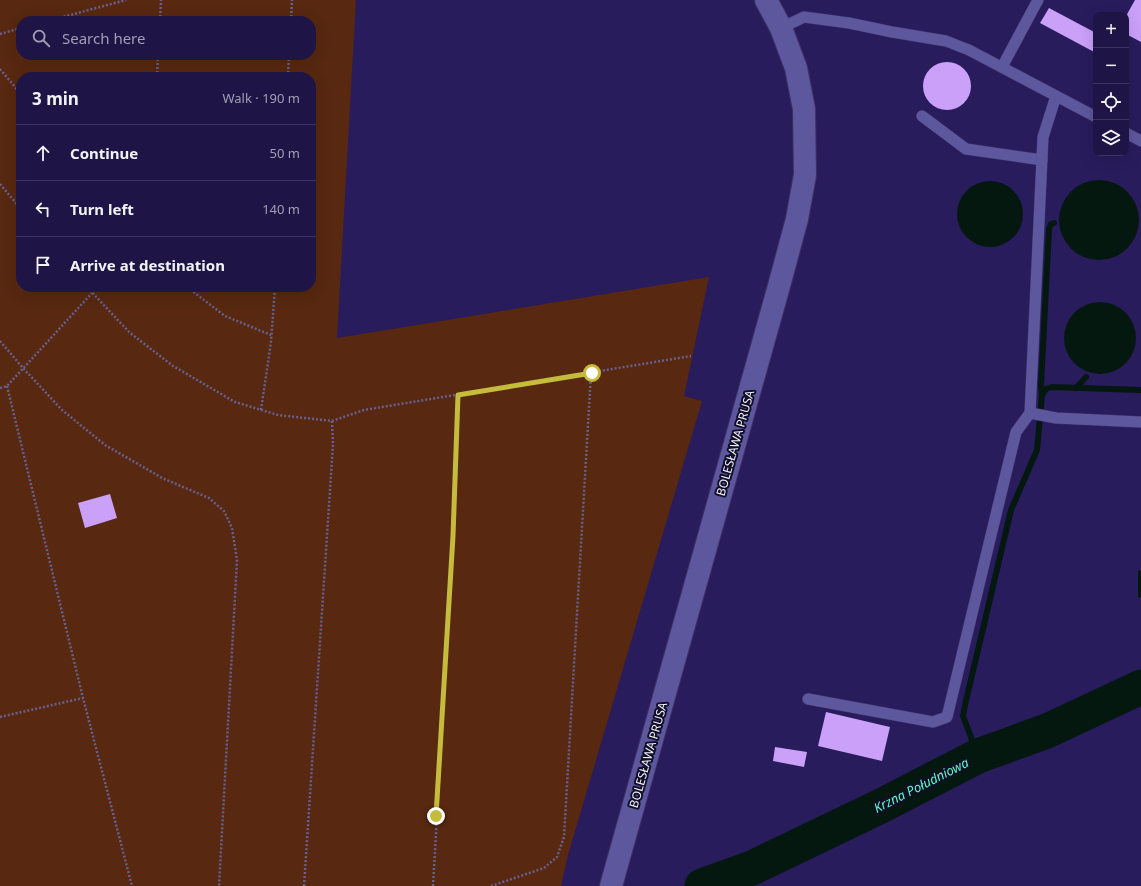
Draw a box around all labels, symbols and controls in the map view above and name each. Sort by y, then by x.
map controls [1093,12,1129,156]
button: + [1093,12,1129,48]
search box [16,16,316,60]
icon: search [30,27,52,49]
text: Search here [62,28,145,48]
button: − [1093,48,1129,84]
button: locate [1093,84,1129,120]
text: 3 min [32,87,79,110]
text: Walk · 190 m [222,89,300,107]
button: layers [1093,120,1129,156]
icon: ahead [32,142,54,164]
text: Continue [70,143,138,163]
text: 50 m [270,144,300,162]
icon: left [32,198,54,220]
text: Turn left [70,199,134,219]
text: 140 m [262,200,300,218]
icon: arrive [32,254,54,276]
text: Arrive at destination [70,255,225,275]
route start [583,364,601,382]
street label: BOLESŁAWA PRUSA [712,388,758,498]
street label: BOLESŁAWA PRUSA [625,700,671,810]
water label: Krzna Południowa [870,753,972,817]
route end [427,807,445,825]

